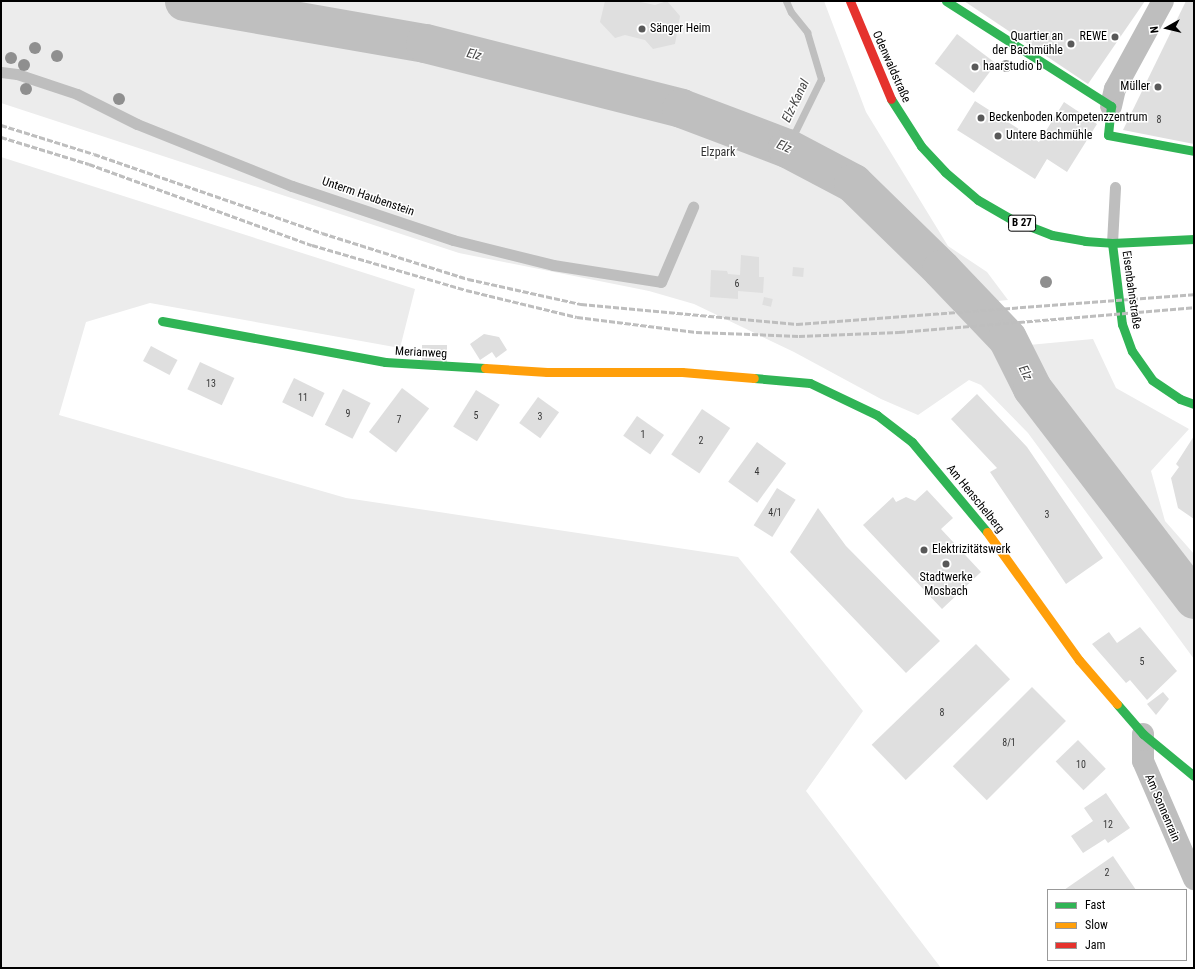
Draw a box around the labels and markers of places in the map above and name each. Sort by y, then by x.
place label: Sänger Heim [650,22,711,36]
marker: Sänger Heim [637,24,647,34]
place label: Quartier an der Bachmühle [992,30,1063,58]
place label: REWE [1080,30,1107,44]
marker: REWE [1110,32,1120,42]
marker: Quartier an der Bachmühle [1066,39,1076,49]
place label: haarstudio b [983,60,1042,74]
marker: haarstudio b [970,62,980,72]
place label: Müller [1120,80,1150,94]
marker: Müller [1153,82,1163,92]
place label: Beckenboden Kompetenzzentrum [989,111,1147,125]
marker: Beckenboden Kompetenzzentrum [976,113,986,123]
place label: Untere Bachmühle [1006,129,1092,143]
marker: Untere Bachmühle [993,131,1003,141]
place label: Elektrizitätswerk [932,543,1011,557]
marker: Elektrizitätswerk [919,545,929,555]
marker: Stadtwerke Mosbach [941,559,951,569]
place label: Stadtwerke Mosbach [919,571,973,599]

